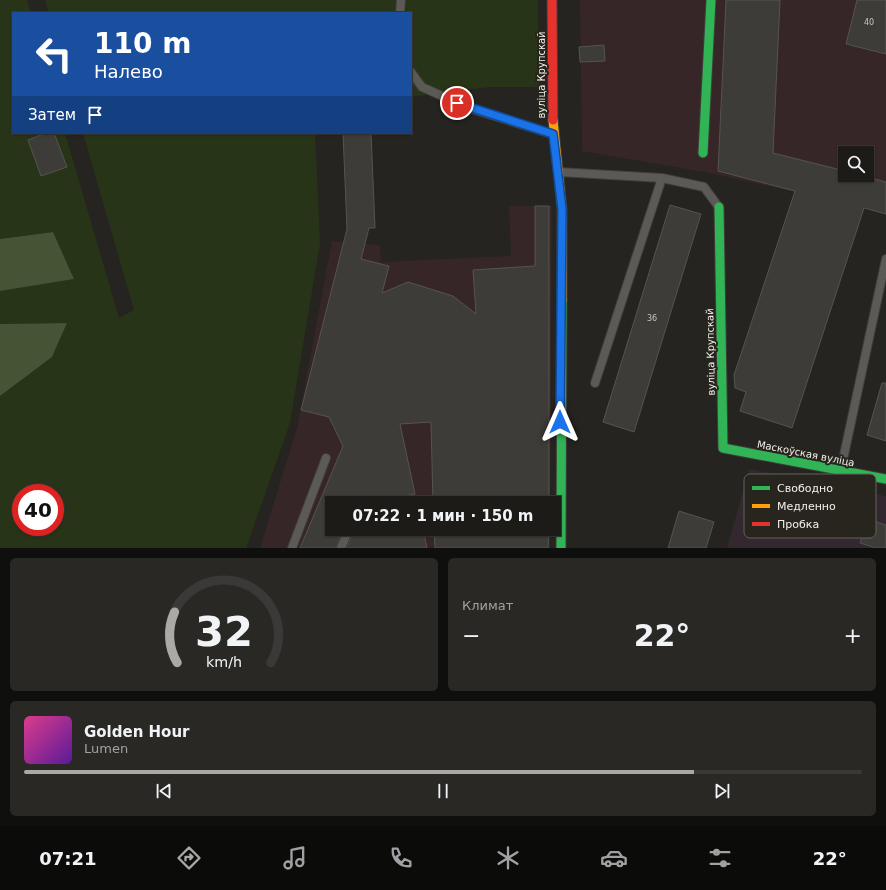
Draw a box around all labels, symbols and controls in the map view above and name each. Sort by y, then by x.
house number: 40 [864,18,874,27]
text: 110 m [94,27,191,60]
icon: left [28,28,80,80]
street label: вуліца Крупскай [536,31,547,119]
text: Налево [94,61,163,82]
pin [440,86,474,120]
icon: arrive [446,92,468,114]
icon: arrive [84,104,106,126]
text: Затем [28,106,76,124]
map controls [838,146,874,182]
button: search [838,146,874,182]
street label: вуліца Крупскай [704,308,717,396]
house number: 36 [647,314,657,323]
position arrow [539,401,581,443]
street label: Маскоўская вуліца [756,439,856,468]
legend [744,474,876,538]
text: Свободно [777,482,833,495]
speed limit sign: 40 [12,484,64,536]
text: Медленно [777,500,836,513]
text: 07:22 · 1 мин · 150 m [353,507,534,525]
text: Пробка [777,518,819,531]
text: Климат [462,598,513,613]
text: 32 [195,606,253,655]
text: 22° [634,618,690,653]
text: − [462,623,480,648]
text: + [844,623,862,648]
text: km/h [206,653,242,669]
text: Golden Hour [84,723,190,741]
text: Lumen [84,741,128,756]
icon: previous [153,780,175,802]
icon: pause [432,780,454,802]
icon: next [711,780,733,802]
icon: directions [175,844,203,872]
icon: music [281,844,309,872]
icon: phone [387,844,415,872]
icon: climate [494,844,522,872]
icon: car [600,844,628,872]
icon: filters [706,844,734,872]
text: 07:21 [39,848,96,869]
text: 22° [813,848,847,869]

